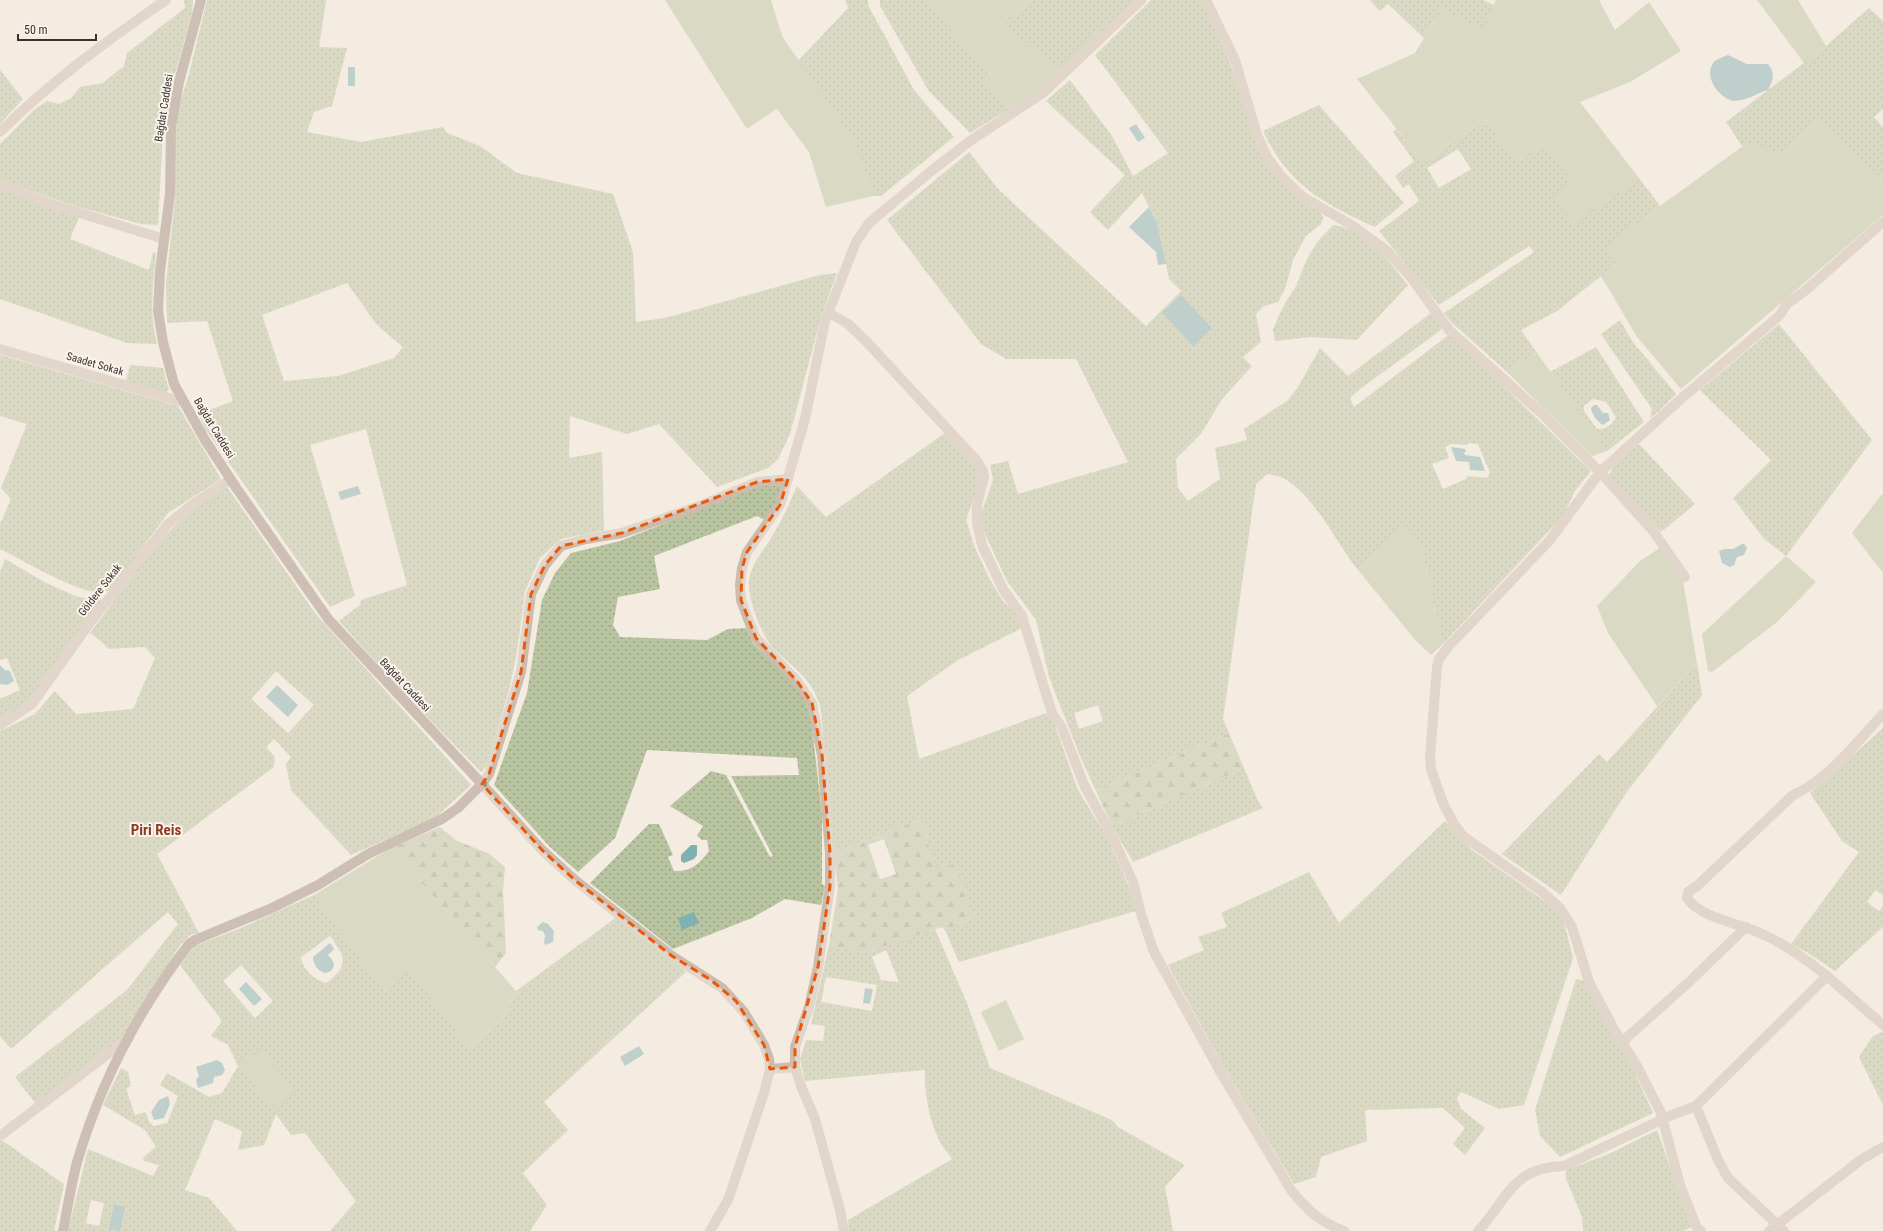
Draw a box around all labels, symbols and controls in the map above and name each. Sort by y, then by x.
scale bar [18,16,96,42]
text: 50 m [24,23,48,37]
street label: Bağdat Caddesi [152,73,176,143]
street label: Saadet Sokak [65,350,125,378]
street label: Bağdat Caddesi [191,395,237,461]
street label: Göldere Sokak [76,561,124,619]
street label: Bağdat Caddesi [377,656,433,714]
district label: Piri Reis [131,821,181,839]

